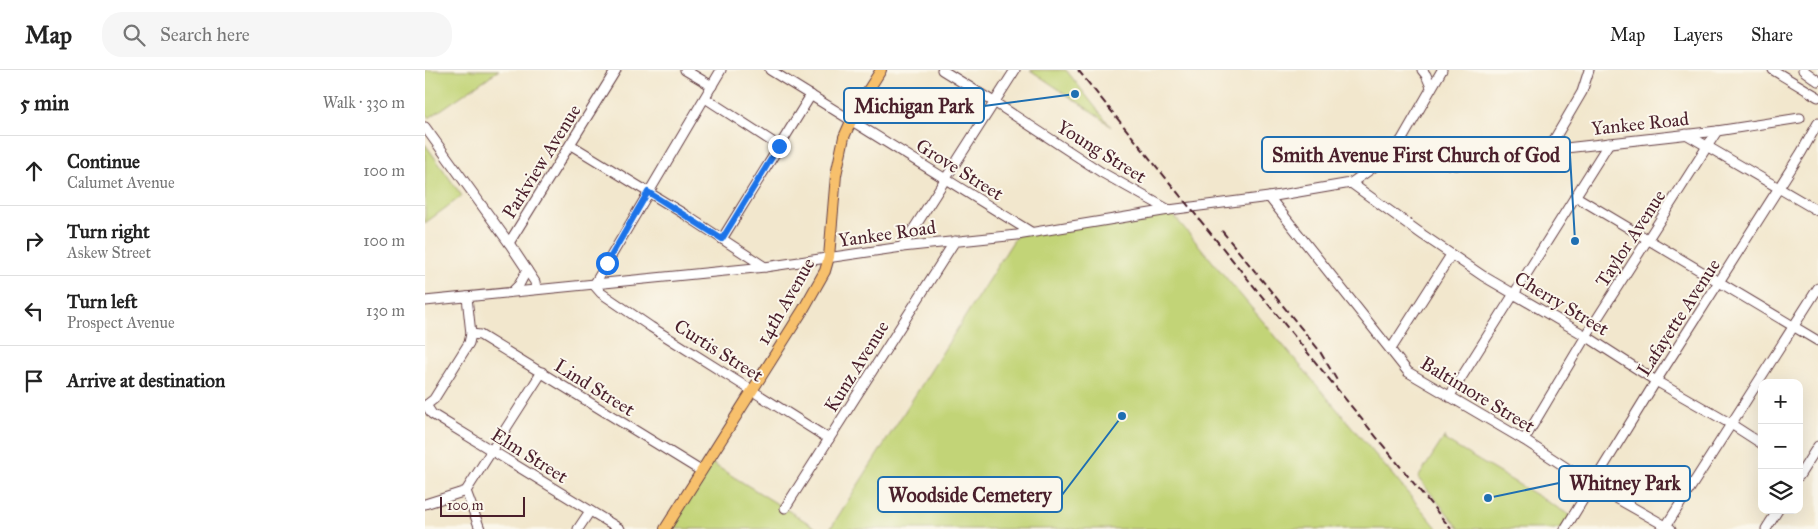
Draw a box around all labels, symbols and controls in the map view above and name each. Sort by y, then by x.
search box [102,12,452,57]
text: Map [25,20,72,50]
icon: search [120,21,148,49]
text: Search here [160,23,250,46]
text: Map [1610,24,1645,46]
text: Layers [1673,24,1723,46]
text: Share [1751,24,1793,46]
callout: Michigan Park [844,88,984,123]
text: 5 min [20,90,69,116]
text: Walk · 330 m [323,93,405,112]
text: Michigan Park [854,94,975,119]
street label: Parkview Avenue [497,100,586,223]
street label: Yankee Road [1590,107,1691,140]
street label: Young Street [1052,115,1151,189]
street label: Grove Street [912,134,1008,205]
route end [768,135,791,158]
callout: Smith Avenue First Church of God [1262,137,1570,172]
text: Smith Avenue First Church of God [1272,143,1561,167]
text: Continue [67,150,140,173]
icon: ahead [20,157,48,185]
text: 100 m [363,161,405,180]
text: Calumet Avenue [67,173,175,192]
street label: Taylor Avenue [1590,185,1670,291]
street label: Yankee Road [837,215,938,252]
text: Turn right [67,220,150,243]
icon: right [20,227,48,255]
text: 100 m [363,231,405,250]
text: Askew Street [67,243,151,262]
route start [596,252,619,275]
street label: 14th Avenue [751,254,820,349]
street label: Lafayette Avenue [1632,254,1725,380]
street label: Cherry Street [1510,266,1613,341]
text: Turn left [67,290,137,313]
icon: left [20,297,48,325]
text: 130 m [366,301,405,320]
text: Prospect Avenue [67,313,175,332]
street label: Curtis Street [670,314,768,387]
street label: Kunz Avenue [819,316,894,416]
street label: Baltimore Street [1416,351,1539,438]
street label: Lind Street [550,354,639,421]
icon: arrive [20,367,48,395]
text: Arrive at destination [67,369,225,392]
map controls [1758,379,1803,514]
button: + [1758,379,1803,424]
street label: Elm Street [487,423,573,488]
button: − [1758,424,1803,469]
callout: Whitney Park [1559,466,1690,501]
button: layers [1758,469,1803,514]
text: Whitney Park [1569,471,1682,496]
callout: Woodside Cemetery [878,477,1062,512]
text: Woodside Cemetery [888,483,1053,508]
scale bar [440,494,525,517]
text: 100 m [447,497,484,514]

